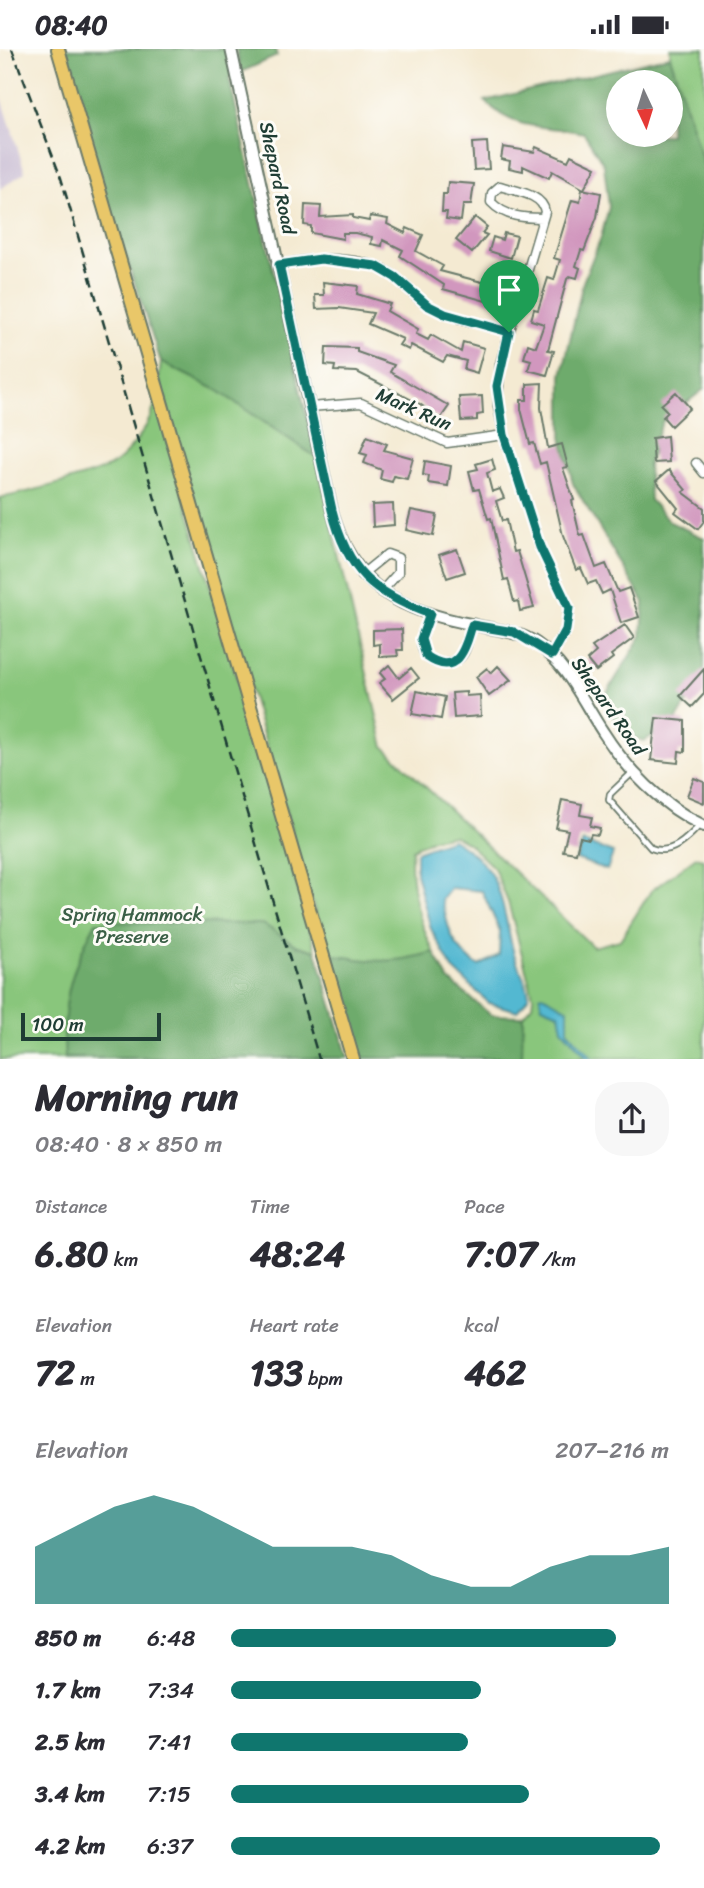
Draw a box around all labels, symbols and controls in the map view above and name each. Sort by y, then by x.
text: 08:40 [35,2,108,48]
north arrow [606,70,682,147]
map controls [606,70,683,147]
street label: Shepard Road [250,119,306,238]
pin [479,260,539,332]
icon: arrive [490,271,528,309]
street label: Mark Run [371,378,457,440]
street label: Shepard Road [563,650,656,763]
park label: Spring Hammock Preserve [62,898,203,953]
text: 100 m [32,1008,84,1041]
scale bar [21,1009,161,1041]
text: Morning run [35,1064,238,1131]
button: share [595,1082,669,1156]
text: 08:40 · 8 × 850 m [35,1124,222,1165]
text: Distance [35,1190,107,1223]
text: Time [250,1190,290,1223]
text: Pace [464,1190,505,1223]
text: 6.80 [35,1223,109,1285]
text: 48:24 [250,1223,345,1285]
text: 7:07 [464,1223,537,1285]
text: km [109,1243,138,1276]
text: /km [537,1243,576,1276]
text: Elevation [35,1309,112,1342]
text: Heart rate [250,1309,339,1342]
text: kcal [464,1309,499,1342]
text: 72 [35,1342,75,1404]
text: 133 [250,1342,303,1404]
text: 462 [464,1342,526,1404]
text: m [75,1362,95,1395]
text: bpm [303,1362,343,1395]
text: Elevation [35,1430,128,1471]
text: 207–216 m [555,1430,669,1471]
text: 850 m [35,1618,101,1659]
text: 6:48 [147,1618,195,1659]
text: 1.7 km [35,1670,101,1711]
text: 7:34 [147,1670,194,1711]
text: 2.5 km [35,1722,105,1763]
text: 7:41 [147,1722,191,1763]
text: 3.4 km [35,1774,105,1815]
text: 7:15 [147,1774,191,1815]
text: 4.2 km [35,1826,105,1867]
text: 6:37 [147,1826,193,1867]

